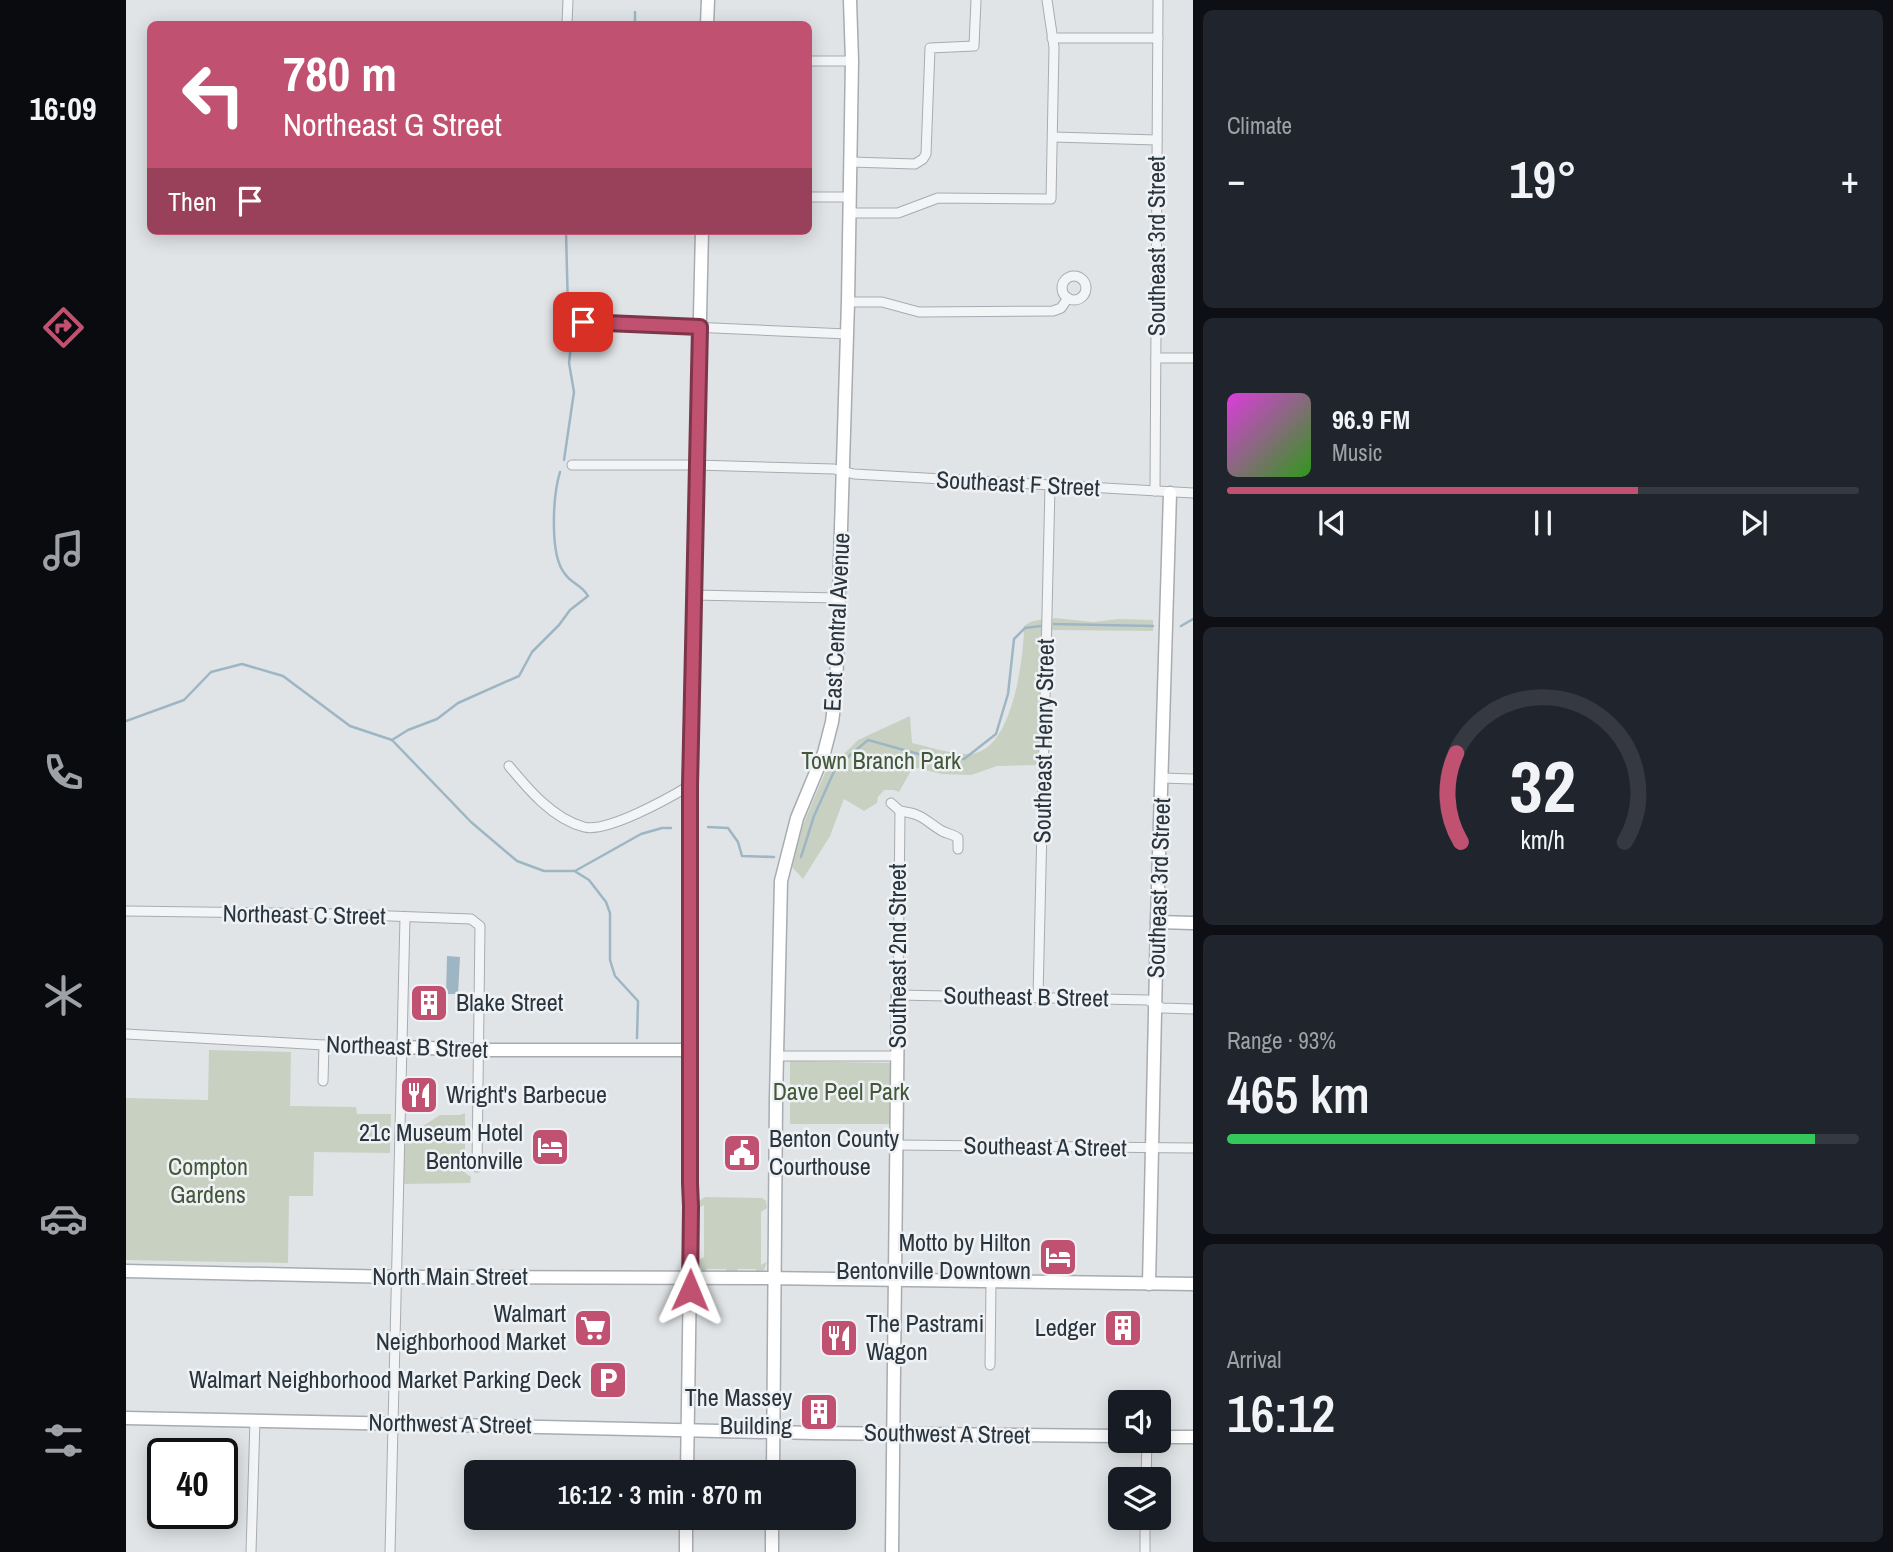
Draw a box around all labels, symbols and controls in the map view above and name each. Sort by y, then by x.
text: 780 m [283,40,397,106]
icon: left [168,49,259,140]
text: 16:09 [29,87,97,130]
text: Northeast G Street [283,103,502,146]
text: Climate [1227,110,1292,141]
text: 19° [1509,144,1577,214]
text: − [1227,154,1245,205]
text: + [1841,154,1859,205]
street label: Southeast 3rd Street [1140,155,1172,336]
icon: arrive [231,182,269,220]
text: Then [168,184,217,219]
pin [553,292,613,352]
icon: directions [39,303,88,352]
icon: arrive [564,303,602,341]
text: 96.9 FM [1332,402,1410,437]
text: Music [1332,437,1382,468]
street label: Southeast F Street [935,463,1101,503]
icon: previous [1313,504,1351,542]
icon: pause [1524,504,1562,542]
icon: next [1735,504,1773,542]
icon: music [39,526,88,575]
street label: East Central Avenue [815,532,857,712]
street label: Southeast Henry Street [1025,638,1061,844]
text: 32 [1510,737,1576,835]
park label: Town Branch Park [801,744,961,776]
icon: phone [39,748,88,797]
street label: Southeast 3rd Street [1139,797,1177,979]
text: km/h [1521,823,1565,857]
street label: Southeast 2nd Street [881,863,913,1048]
street label: Northeast C Street [222,897,386,931]
icon: climate [39,971,88,1020]
street label: Southeast B Street [943,979,1109,1013]
building icon: Blake Street [408,982,450,1024]
place label: Blake Street [456,986,564,1018]
text: Range · 93% [1227,1025,1336,1056]
street label: Northeast B Street [326,1027,489,1065]
text: 465 km [1227,1059,1370,1129]
restaurant icon: Wright's Barbecue [398,1074,440,1116]
park label: Dave Peel Park [773,1075,910,1107]
place label: Wright's Barbecue [446,1078,607,1110]
place label: 21c Museum Hotel Bentonville [359,1116,523,1176]
place label: Benton County Courthouse [769,1122,899,1182]
hotel icon: 21c Museum Hotel Bentonville [529,1126,571,1168]
street label: Southeast A Street [963,1129,1127,1163]
public building icon: Benton County Courthouse [721,1132,763,1174]
park label: Compton Gardens [168,1150,248,1210]
icon: car [39,1194,88,1243]
place label: Motto by Hilton Bentonville Downtown [836,1226,1031,1286]
hotel icon: Motto by Hilton Bentonville Downtown [1037,1236,1079,1278]
position arrow [653,1253,727,1327]
street label: North Main Street [372,1260,528,1292]
place label: Walmart Neighborhood Market [376,1297,567,1357]
supermarket icon: Walmart Neighborhood Market [572,1307,614,1349]
place label: The Pastrami Wagon [866,1307,984,1367]
building icon: Ledger [1102,1307,1144,1349]
place label: Ledger [1035,1311,1096,1343]
restaurant icon: The Pastrami Wagon [818,1317,860,1359]
text: Arrival [1227,1344,1282,1375]
parking icon: Walmart Neighborhood Market Parking Deck [587,1359,629,1401]
place label: Walmart Neighborhood Market Parking Deck [189,1363,581,1395]
text: 16:12 [1227,1378,1335,1448]
place label: The Massey Building [685,1381,792,1441]
map controls [1108,1390,1171,1530]
button: sound [1108,1390,1171,1453]
building icon: The Massey Building [798,1391,840,1433]
street label: Northwest A Street [368,1406,532,1440]
icon: filters [39,1416,88,1465]
street label: Southwest A Street [864,1416,1031,1450]
speed limit sign: 40 [147,1438,238,1529]
button: layers [1108,1467,1171,1530]
text: 16:12 · 3 min · 870 m [558,1477,762,1512]

